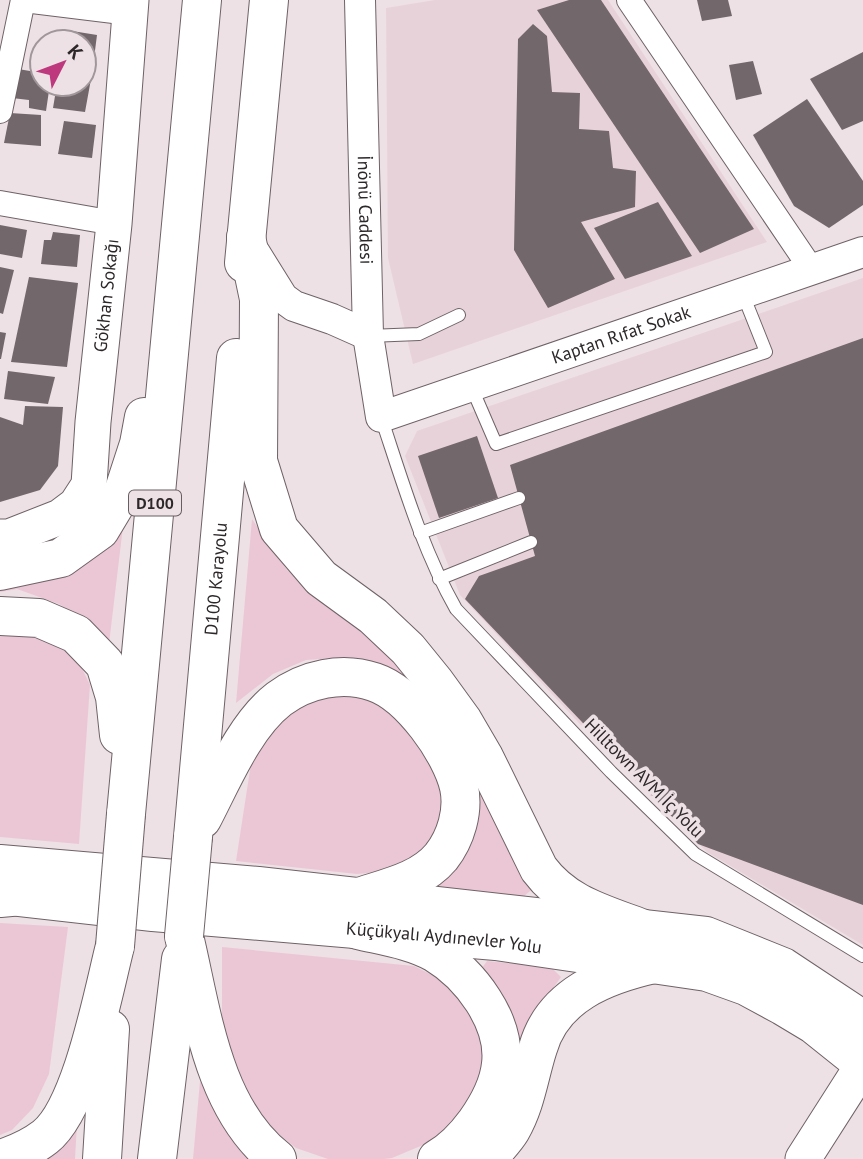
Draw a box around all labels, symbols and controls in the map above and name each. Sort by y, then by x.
north arrow [28,28,98,98]
text: K [63,39,89,64]
street label: İnönü Caddesi [353,155,378,265]
street label: Gökhan Sokağı [88,237,123,353]
street label: Kaptan Rıfat Sokak [549,300,694,369]
road number: D100 [129,490,181,516]
street label: D100 Karayolu [199,522,232,636]
street label: Hilltown AVM İç Yolu [580,713,709,842]
street label: Küçükyalı Aydınevler Yolu [345,916,543,959]

